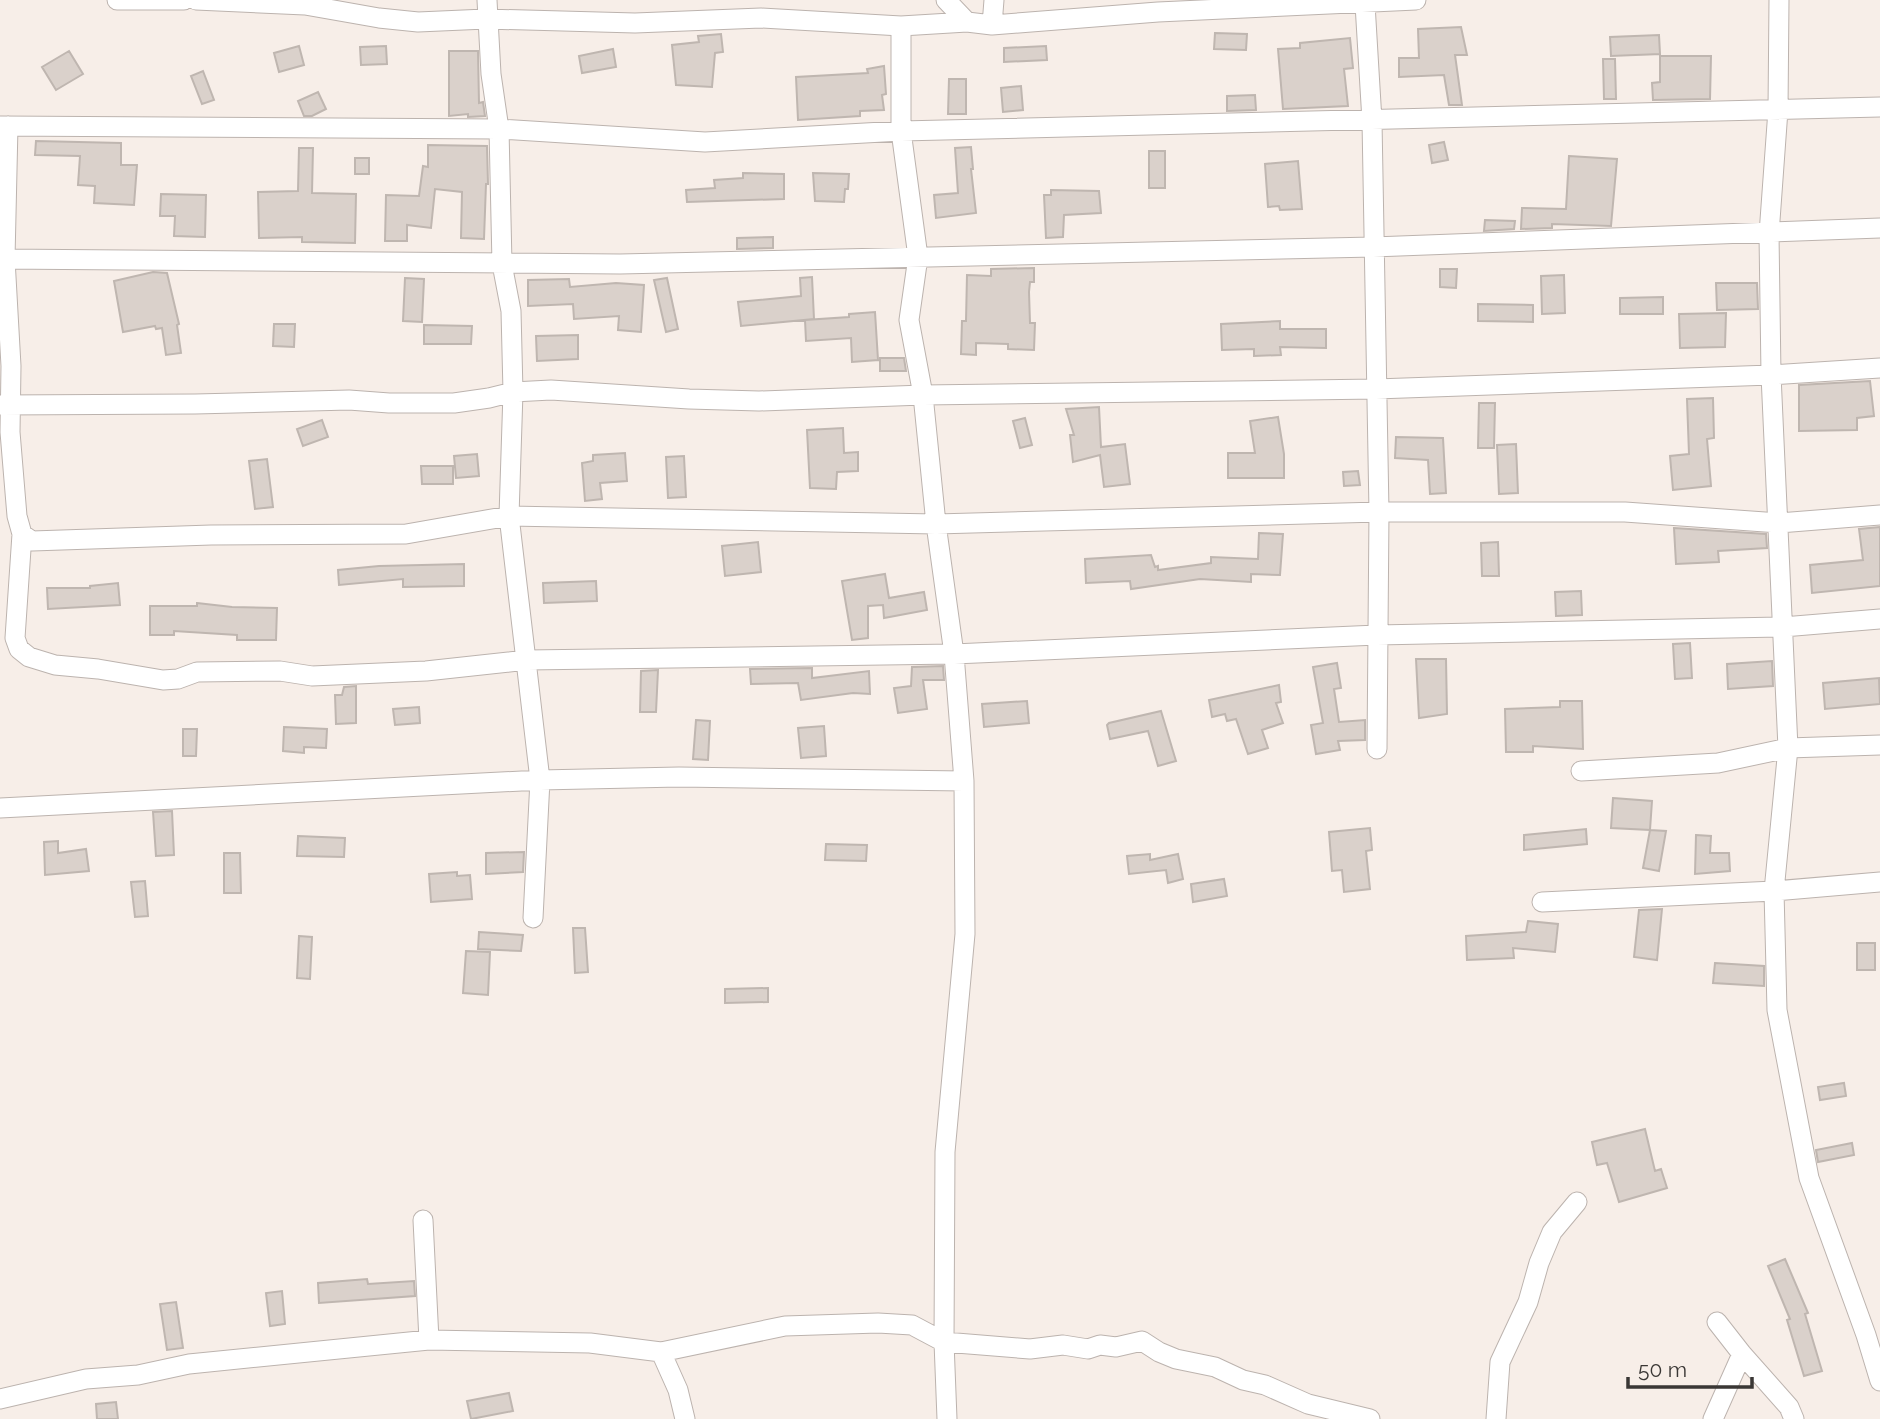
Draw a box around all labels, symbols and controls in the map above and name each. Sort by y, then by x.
scale bar [1628,1346,1752,1390]
text: 50 m [1638,1357,1687,1382]

